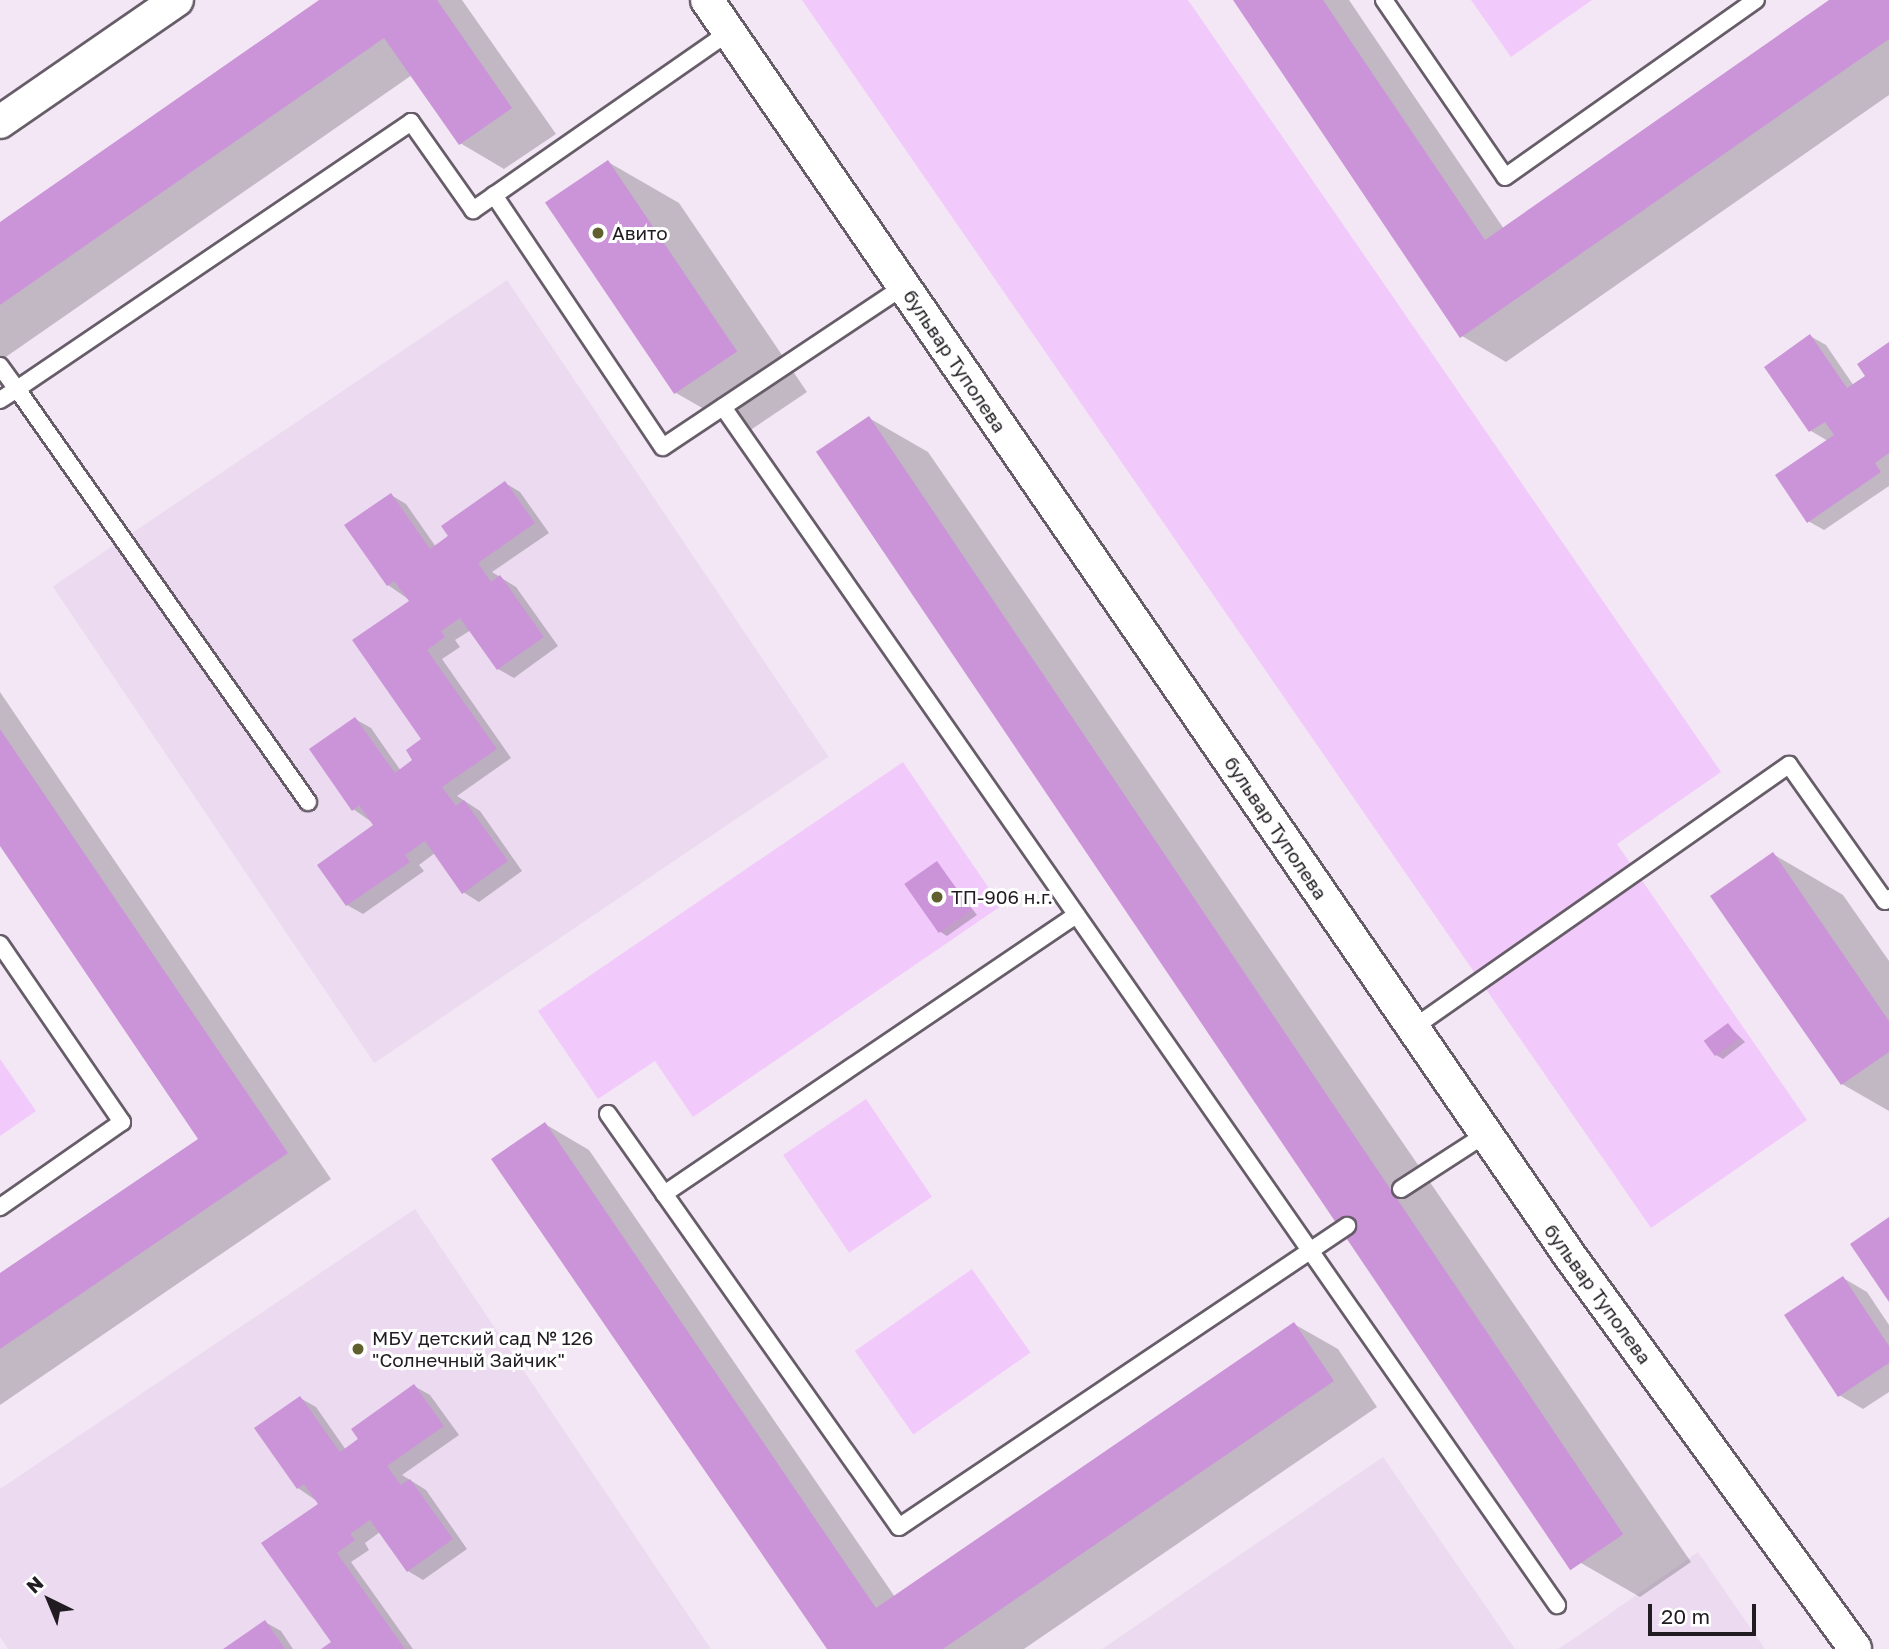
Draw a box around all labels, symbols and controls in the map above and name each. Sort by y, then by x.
place label: Авито [612,222,668,244]
marker: Авито [590,225,606,241]
street label: бульвар Туполева [899,285,1011,437]
street label: бульвар Туполева [1220,752,1332,904]
place label: ТП-906 н.г. [951,886,1053,908]
marker: ТП-906 н.г. [929,889,945,905]
street label: бульвар Туполева [1540,1220,1656,1368]
place label: МБУ детский сад № 126 "Cолнечный Зайчик" [372,1327,593,1371]
marker: МБУ детский сад № 126 "Cолнечный Зайчик" [350,1341,366,1357]
north arrow [14,1565,84,1635]
text: N [21,1571,47,1598]
scale bar [1651,1590,1759,1634]
text: 20 m [1661,1603,1710,1629]

